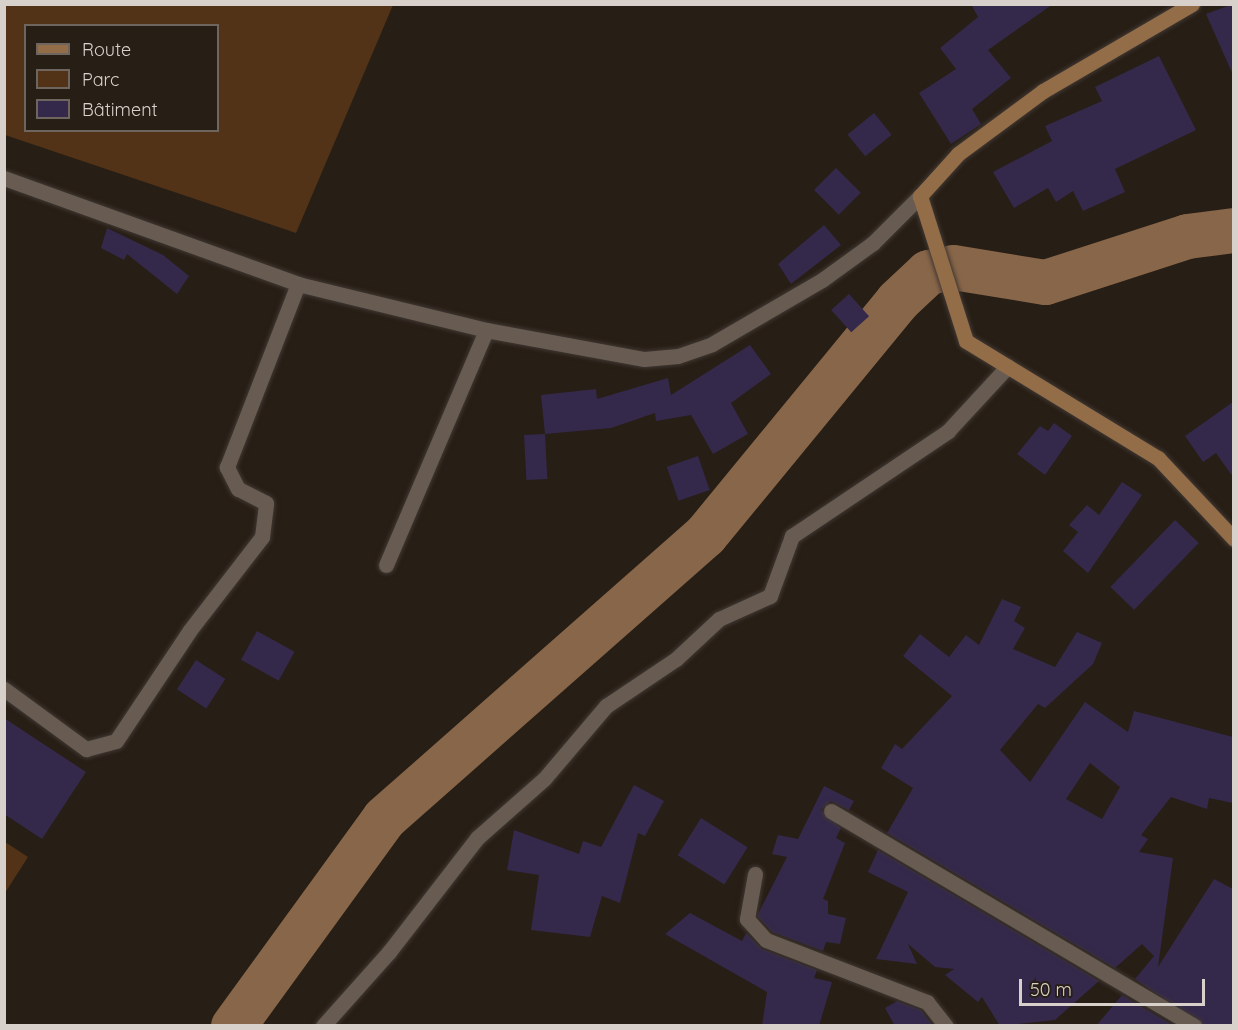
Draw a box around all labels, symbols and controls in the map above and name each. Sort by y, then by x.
legend [24,24,219,132]
text: Route [82,38,131,61]
text: Parc [82,68,119,91]
text: Bâtiment [82,98,158,121]
scale bar [1022,967,1208,1005]
text: 50 m [1030,978,1072,1001]

